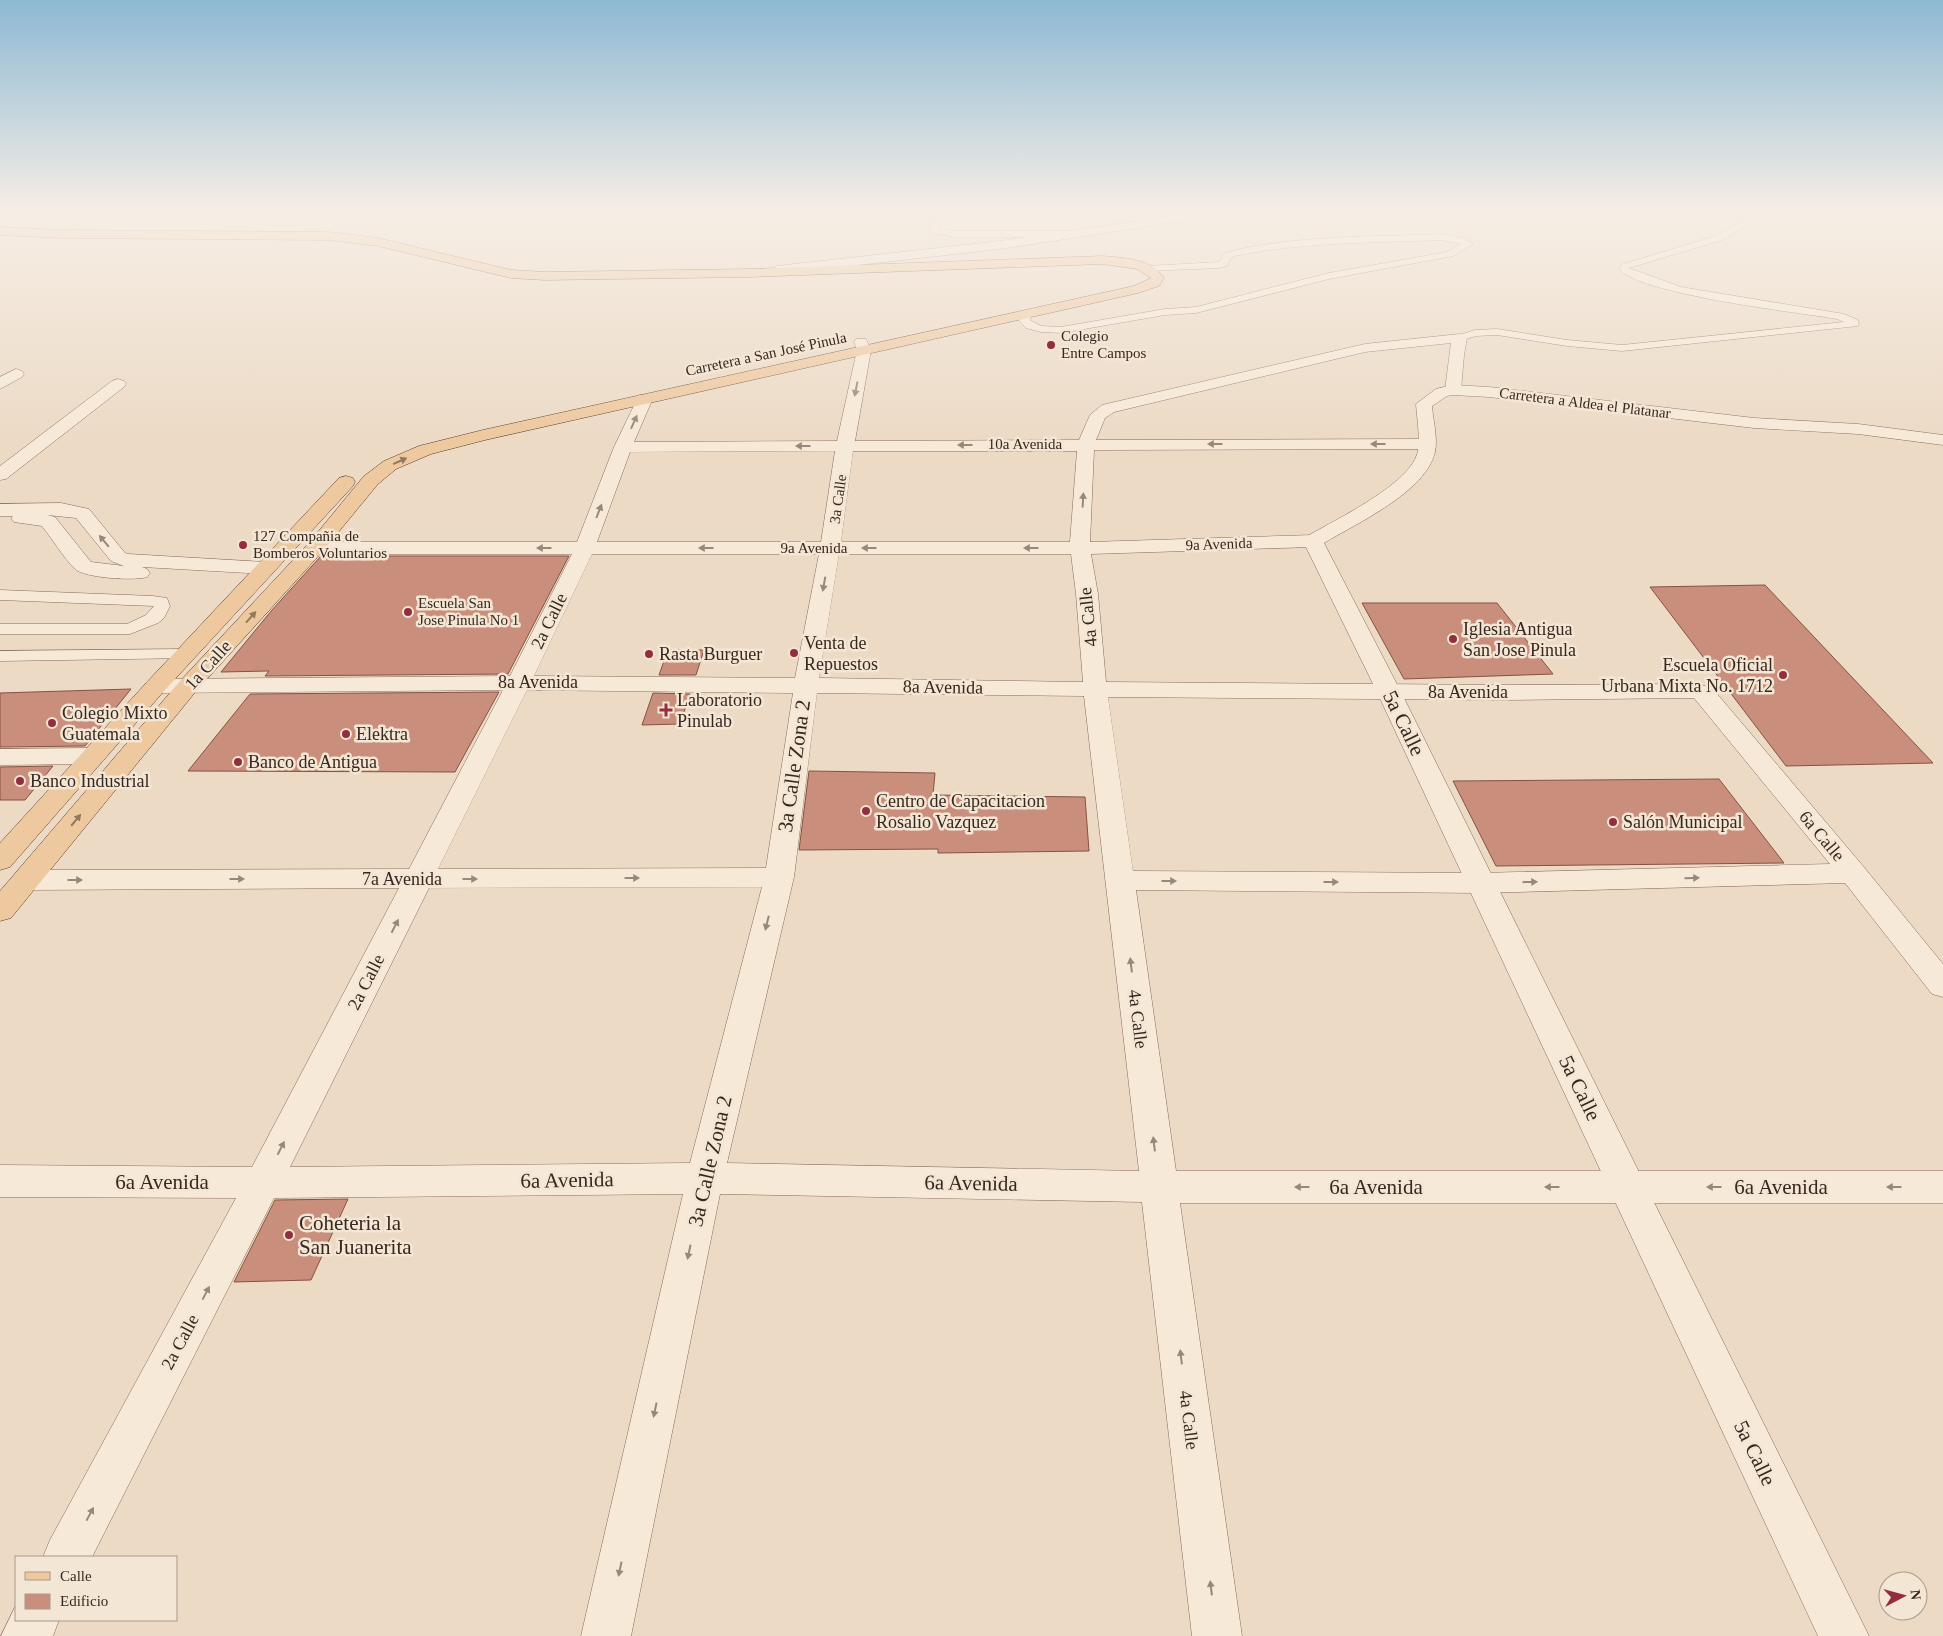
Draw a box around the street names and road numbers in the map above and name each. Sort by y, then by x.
street label: Carretera a San José Pinula [684,329,848,379]
street label: Carretera a Aldea el Platanar [1498,385,1672,421]
street label: 10a Avenida [988,436,1062,452]
street label: 3a Calle [827,473,849,525]
street label: 9a Avenida [1185,535,1253,553]
street label: 9a Avenida [781,540,848,556]
street label: 4a Calle [1075,586,1101,648]
street label: 2a Calle [527,590,571,652]
street label: 1a Calle [181,636,235,694]
street label: 8a Avenida [498,672,578,692]
street label: 8a Avenida [903,676,983,698]
street label: 8a Avenida [1428,682,1508,702]
street label: 5a Calle [1378,687,1430,759]
street label: 3a Calle Zona 2 [773,698,815,834]
street label: 6a Calle [1795,807,1849,865]
street label: 7a Avenida [362,869,442,889]
street label: 2a Calle [344,951,388,1013]
street label: 4a Calle [1124,988,1152,1050]
street label: 5a Calle [1554,1052,1606,1124]
street label: 3a Calle Zona 2 [683,1093,737,1229]
street label: 6a Avenida [520,1167,615,1193]
street label: 6a Avenida [115,1170,209,1194]
street label: 6a Avenida [924,1170,1019,1196]
street label: 6a Avenida [1329,1175,1423,1199]
street label: 6a Avenida [1734,1175,1828,1199]
street label: 2a Calle [157,1311,203,1373]
street label: 4a Calle [1175,1389,1203,1451]
street label: 5a Calle [1729,1417,1781,1489]

